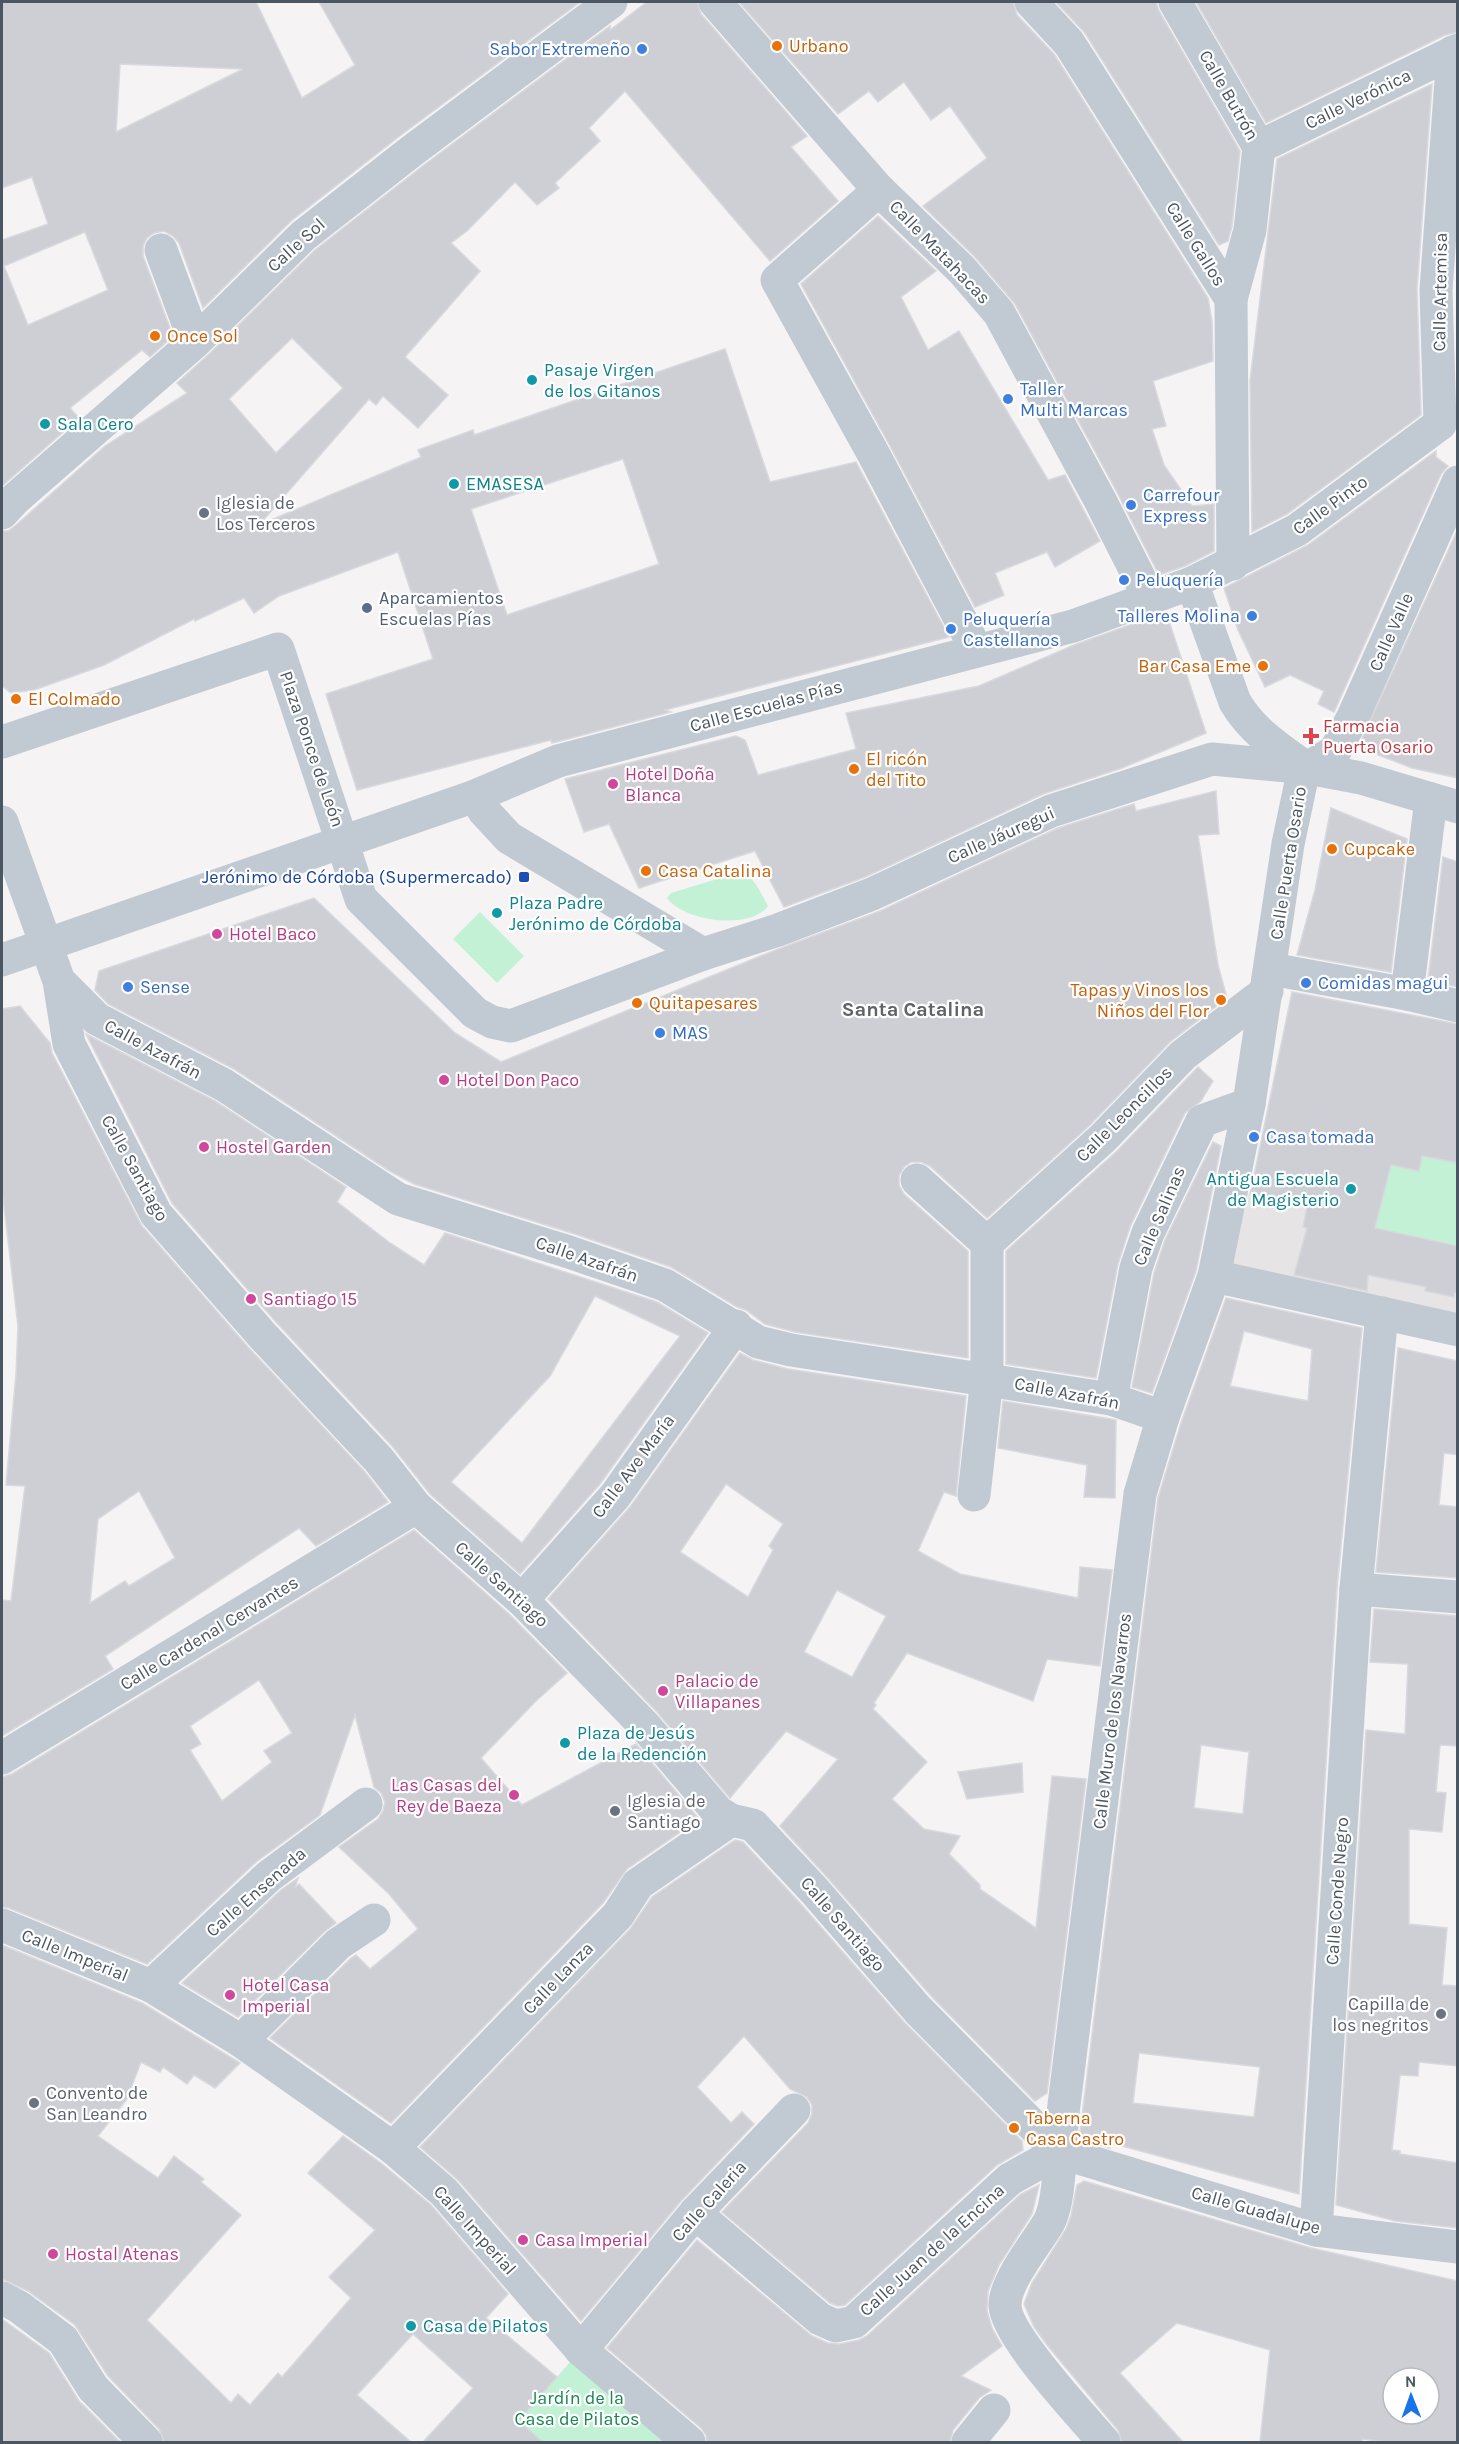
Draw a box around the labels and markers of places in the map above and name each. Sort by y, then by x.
place label: Urbano [789,35,849,57]
place label: Sabor Extremeño [489,38,630,60]
marker: Urbano [770,39,784,53]
marker: Sabor Extremeño [635,42,649,56]
place label: Once Sol [167,325,238,347]
marker: Once Sol [148,329,162,343]
place label: Pasaje Virgen de los Gitanos [544,359,661,402]
marker: Pasaje Virgen de los Gitanos [525,373,539,387]
place label: Taller Multi Marcas [1020,378,1128,421]
marker: Taller Multi Marcas [1001,392,1015,406]
place label: Sala Cero [57,413,134,435]
marker: Sala Cero [38,417,52,431]
place label: EMASESA [466,473,544,495]
marker: EMASESA [447,477,461,491]
place label: Carrefour Express [1143,484,1220,527]
place label: Iglesia de Los Terceros [216,492,316,535]
marker: Carrefour Express [1124,498,1138,512]
marker: Iglesia de Los Terceros [197,506,211,520]
place label: Peluquería [1136,569,1224,591]
marker: Peluquería [1117,573,1131,587]
place label: Aparcamientos Escuelas Pías [379,587,504,630]
marker: Aparcamientos Escuelas Pías [360,601,374,615]
place label: Talleres Molina [1118,605,1240,627]
place label: Peluquería Castellanos [963,608,1060,651]
marker: Talleres Molina [1245,609,1259,623]
marker: Peluquería Castellanos [944,622,958,636]
place label: Bar Casa Eme [1138,655,1251,677]
marker: Bar Casa Eme [1256,659,1270,673]
place label: El Colmado [28,688,121,710]
marker: El Colmado [9,692,23,706]
place label: Farmacia Puerta Osario [1323,715,1433,758]
marker: Farmacia Puerta Osario [1304,729,1318,743]
place label: El ricón del Tito [866,748,927,791]
marker: El ricón del Tito [847,762,861,776]
place label: Hotel Doña Blanca [625,763,715,806]
marker: Hotel Doña Blanca [606,777,620,791]
place label: Cupcake [1344,838,1415,860]
marker: Cupcake [1325,842,1339,856]
place label: Casa Catalina [658,860,771,882]
marker: Casa Catalina [639,864,653,878]
place label: Jerónimo de Córdoba (Supermercado) [202,866,512,888]
marker: Jerónimo de Córdoba (Supermercado) [517,870,531,884]
place label: Plaza Padre Jerónimo de Córdoba [509,892,682,935]
marker: Plaza Padre Jerónimo de Córdoba [490,906,504,920]
place label: Hotel Baco [229,923,316,945]
marker: Hotel Baco [210,927,224,941]
place label: Comidas magui [1318,972,1449,994]
place label: Sense [140,976,190,998]
marker: Comidas magui [1299,976,1313,990]
place label: Tapas y Vinos los Niños del Flor [1071,979,1209,1022]
marker: Sense [121,980,135,994]
place label: Quitapesares [649,992,758,1014]
marker: Tapas y Vinos los Niños del Flor [1214,993,1228,1007]
marker: Quitapesares [630,996,644,1010]
place label: MAS [672,1022,708,1044]
marker: MAS [653,1026,667,1040]
place label: Hotel Don Paco [456,1069,579,1091]
marker: Hotel Don Paco [437,1073,451,1087]
place label: Casa tomada [1266,1126,1375,1148]
marker: Casa tomada [1247,1130,1261,1144]
place label: Hostel Garden [216,1136,331,1158]
marker: Hostel Garden [197,1140,211,1154]
place label: Antigua Escuela de Magisterio [1206,1168,1339,1211]
marker: Antigua Escuela de Magisterio [1344,1182,1358,1196]
place label: Santiago 15 [263,1288,357,1310]
marker: Santiago 15 [244,1292,258,1306]
place label: Palacio de Villapanes [675,1670,760,1713]
marker: Palacio de Villapanes [656,1684,670,1698]
place label: Plaza de Jesús de la Redención [577,1722,707,1765]
marker: Plaza de Jesús de la Redención [558,1736,572,1750]
place label: Las Casas del Rey de Baeza [391,1774,502,1817]
marker: Las Casas del Rey de Baeza [507,1788,521,1802]
place label: Iglesia de Santiago [627,1790,705,1833]
marker: Iglesia de Santiago [608,1804,622,1818]
place label: Hotel Casa Imperial [242,1974,330,2017]
marker: Hotel Casa Imperial [223,1988,237,2002]
place label: Capilla de los negritos [1332,1993,1429,2036]
marker: Capilla de los negritos [1434,2007,1448,2021]
place label: Convento de San Leandro [46,2082,148,2125]
marker: Convento de San Leandro [27,2096,41,2110]
place label: Taberna Casa Castro [1026,2107,1124,2150]
marker: Taberna Casa Castro [1007,2121,1021,2135]
place label: Casa Imperial [535,2229,648,2251]
marker: Casa Imperial [516,2233,530,2247]
place label: Hostal Atenas [65,2243,179,2265]
marker: Hostal Atenas [46,2247,60,2261]
place label: Casa de Pilatos [423,2315,548,2337]
marker: Casa de Pilatos [404,2319,418,2333]

